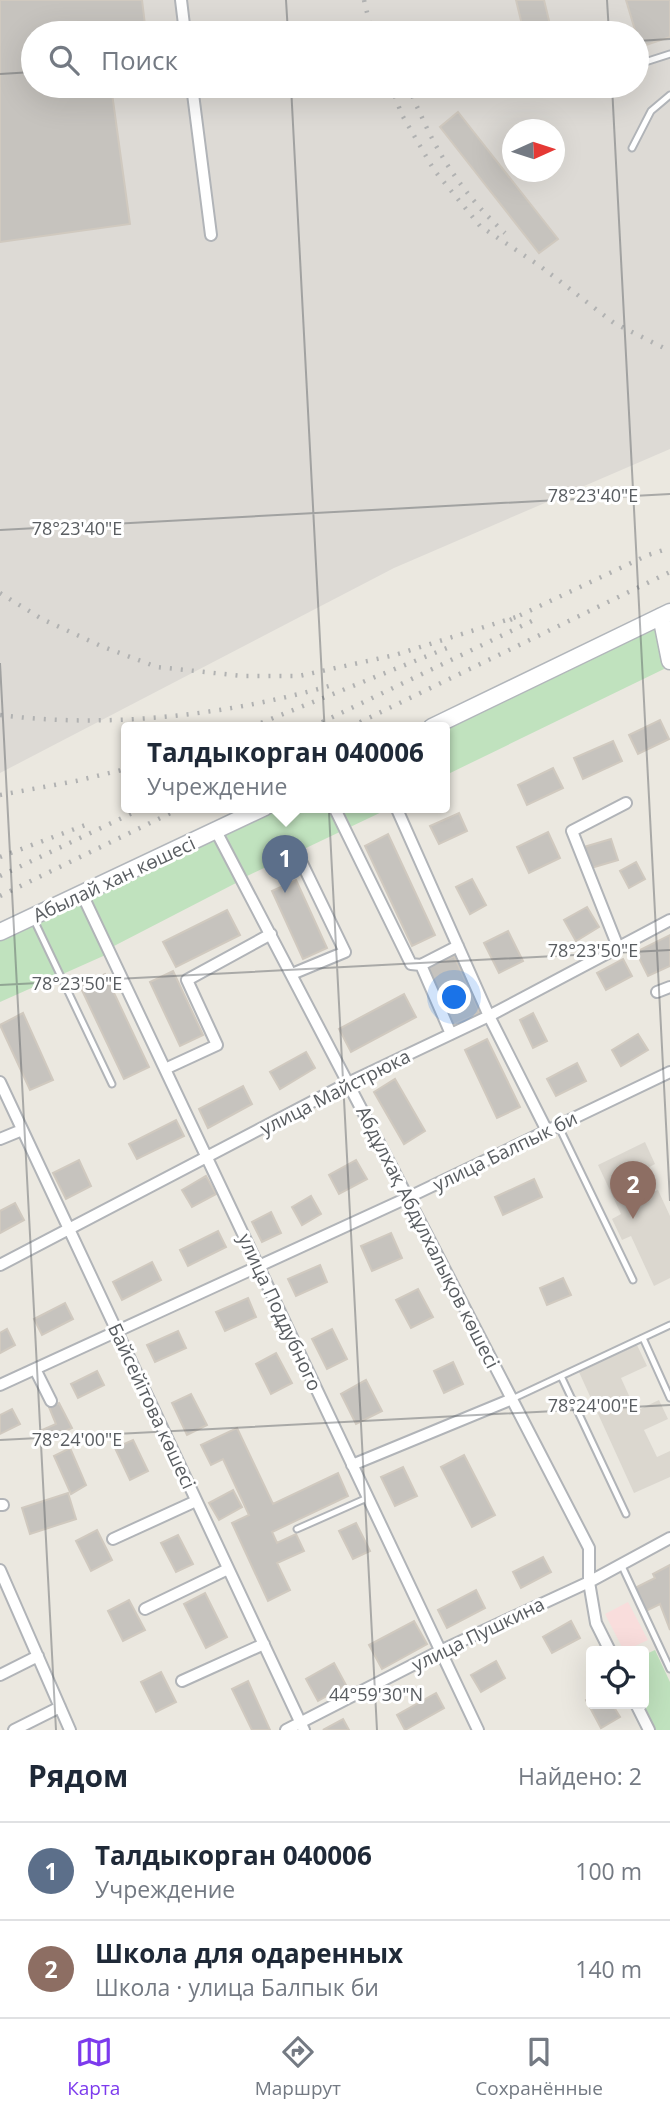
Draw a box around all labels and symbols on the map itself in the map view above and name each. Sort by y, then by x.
north arrow [502,119,565,182]
text: 78°23'40"E [548,483,638,507]
text: 78°23'40"E [32,516,122,540]
street label: Абылай хан көшесі [29,830,199,928]
pin: 1 [262,835,308,893]
text: 78°23'50"E [548,938,638,962]
text: 78°23'50"E [32,971,122,995]
your location [437,980,471,1014]
street label: улица Майстрюка [255,1043,415,1141]
street label: Абдұлхақ Абдұлхалықов көшесі [350,1101,506,1373]
street label: улица Балпык би [429,1105,581,1197]
pin: 2 [610,1161,656,1219]
street label: улица Поддубного [232,1229,328,1395]
street label: Байсейітова көшесі [102,1319,202,1493]
text: 78°24'00"E [548,1393,638,1417]
text: 78°24'00"E [32,1427,122,1451]
street label: улица Пушкина [407,1591,549,1677]
text: 44°59'30"N [329,1682,423,1706]

